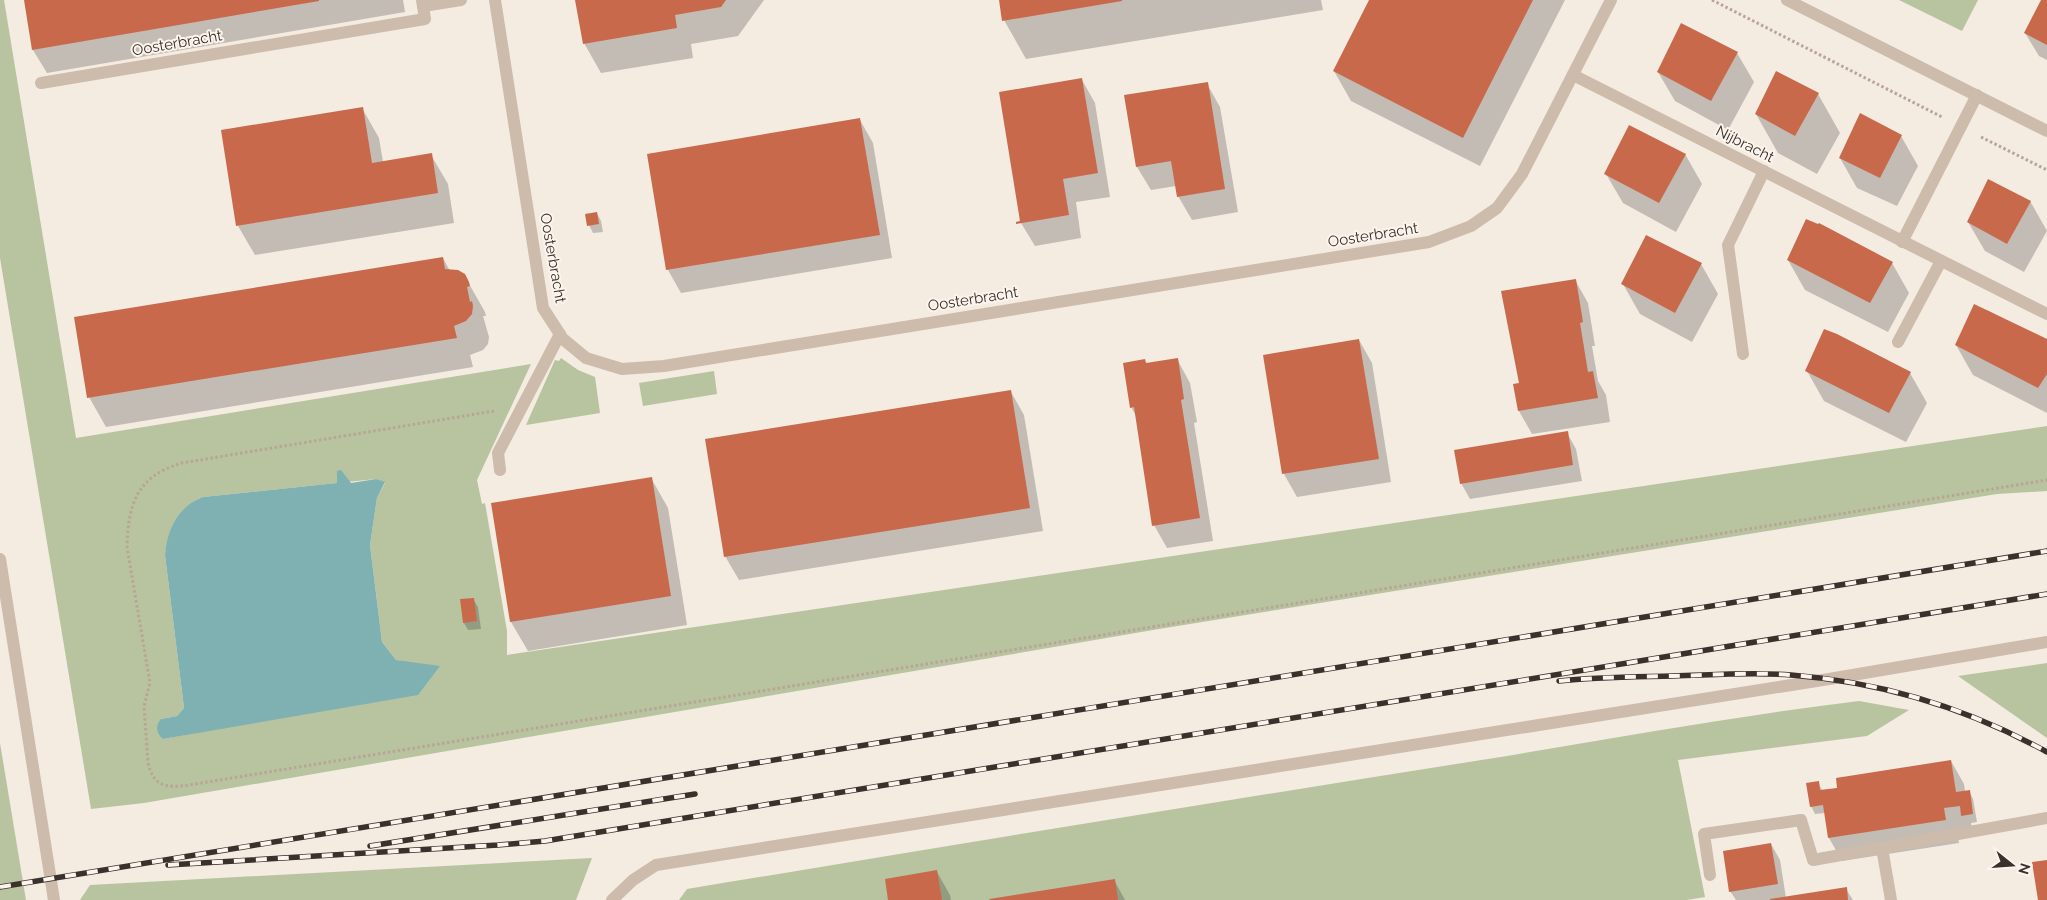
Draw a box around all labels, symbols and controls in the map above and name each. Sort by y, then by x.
street label: Oosterbracht [131,26,223,60]
street label: Nijbracht [1713,122,1777,166]
street label: Oosterbracht [536,212,570,304]
street label: Oosterbracht [1327,219,1419,251]
street label: Oosterbracht [927,283,1019,315]
north arrow [1987,840,2037,890]
text: N [2015,861,2034,876]

